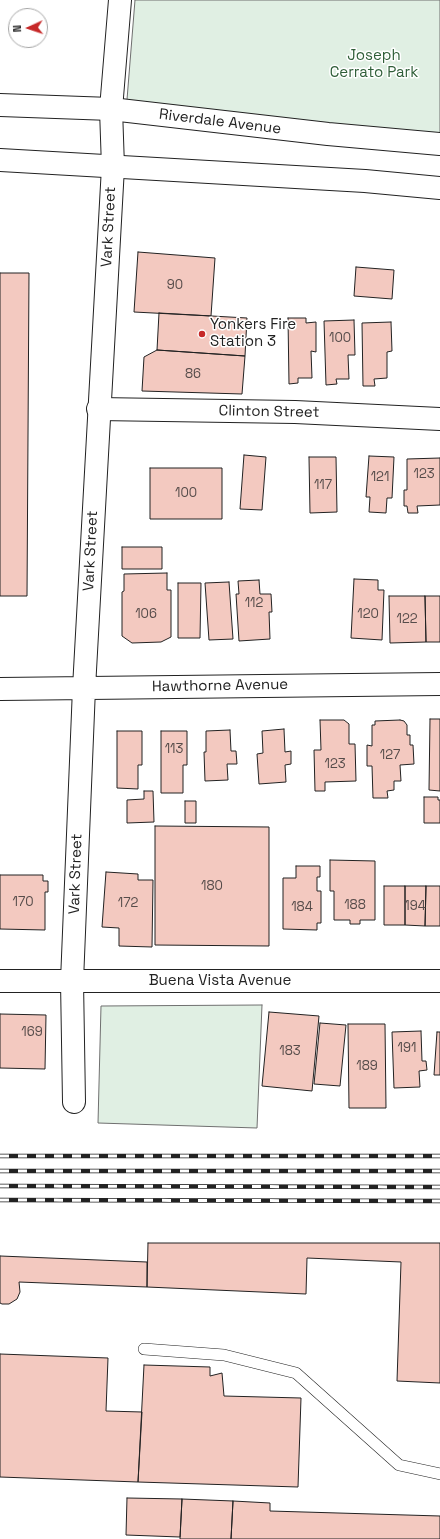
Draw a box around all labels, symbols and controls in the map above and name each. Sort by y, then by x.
north arrow [8,8,48,48]
text: N [10,25,24,33]
park label: Joseph Cerrato Park [330,47,418,82]
street label: Riverdale Avenue [158,106,282,138]
street label: Vark Street [98,186,120,268]
house number: 90 [167,277,183,293]
place label: Yonkers Fire Station 3 [210,316,296,351]
marker: Yonkers Fire Station 3 [197,329,207,339]
house number: 100 [329,330,351,346]
house number: 86 [185,366,201,382]
street label: Clinton Street [218,402,320,422]
house number: 123 [413,466,435,482]
house number: 121 [371,469,389,485]
house number: 117 [314,477,332,493]
house number: 100 [175,485,197,501]
street label: Vark Street [80,510,102,592]
house number: 112 [245,595,263,611]
house number: 106 [135,606,157,622]
house number: 120 [357,606,379,622]
house number: 122 [396,611,418,627]
street label: Hawthorne Avenue [152,676,288,696]
house number: 113 [165,741,183,757]
house number: 127 [380,747,400,763]
house number: 123 [324,756,346,772]
street label: Vark Street [66,833,86,915]
house number: 180 [201,878,223,894]
house number: 170 [12,894,34,910]
house number: 172 [118,895,138,911]
house number: 188 [344,897,366,913]
house number: 194 [404,898,426,914]
house number: 184 [291,899,313,915]
street label: Buena Vista Avenue [149,972,291,990]
house number: 169 [21,1024,43,1040]
house number: 191 [398,1040,416,1056]
house number: 183 [279,1043,301,1059]
house number: 189 [356,1058,378,1074]

